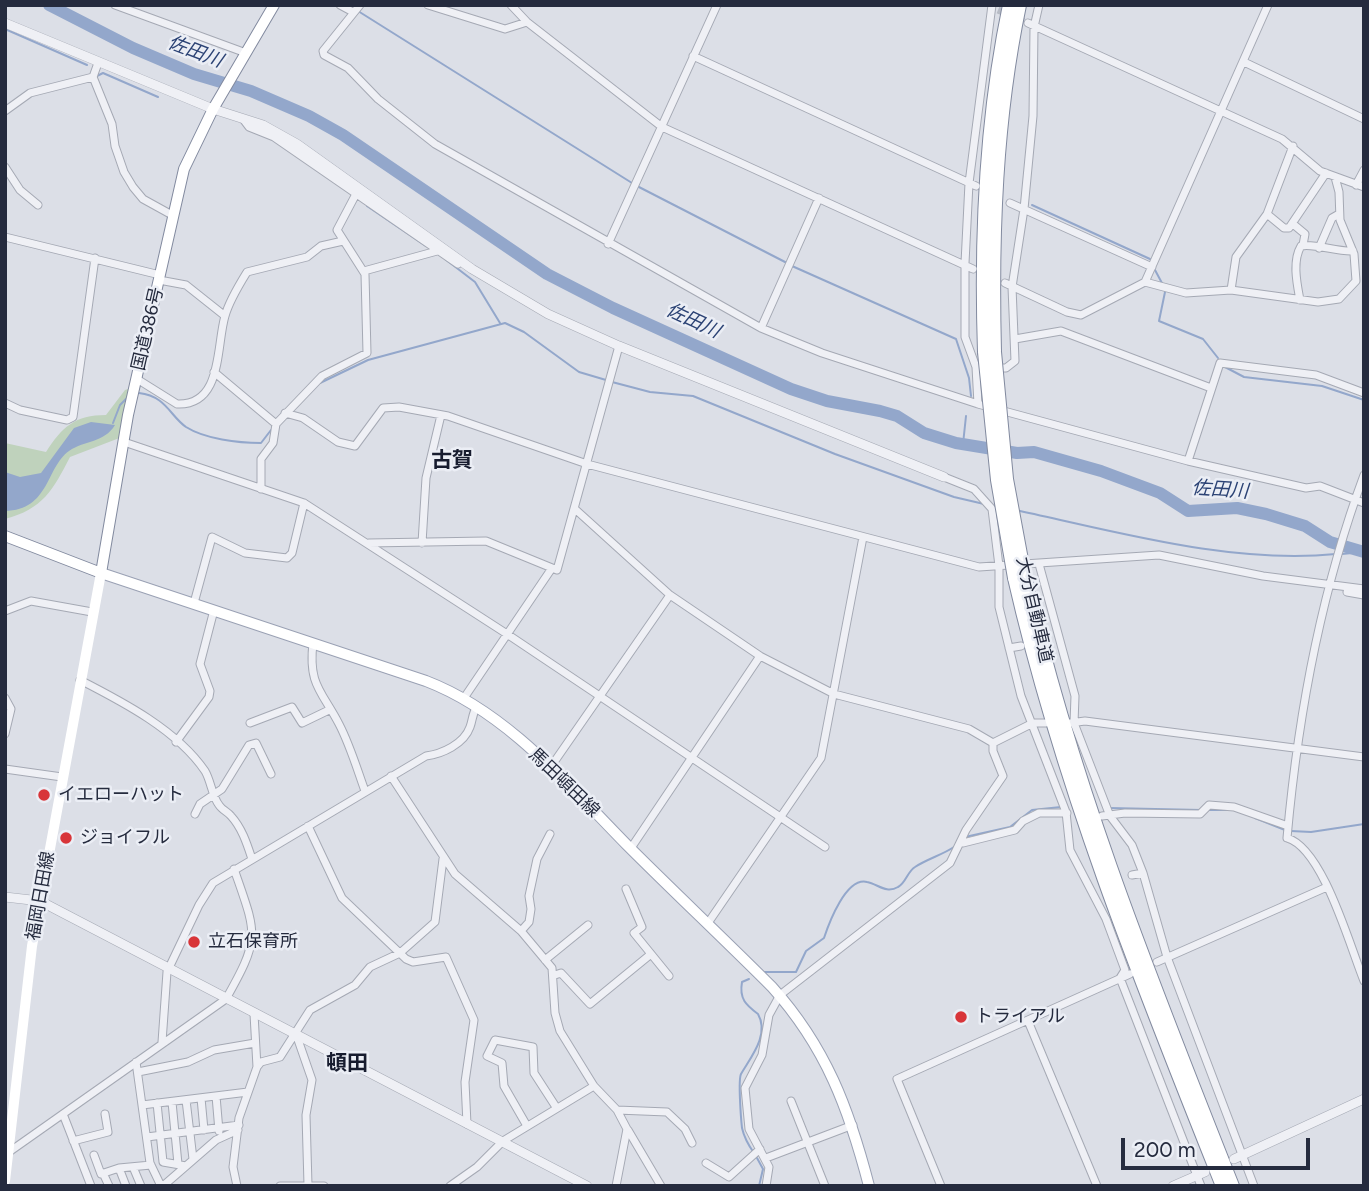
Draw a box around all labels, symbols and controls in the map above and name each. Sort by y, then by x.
water label: 佐田川 [164,31,226,73]
street label: 国道386号 [128,285,168,373]
water label: 佐田川 [662,299,724,343]
district label: 古賀 [431,448,473,474]
water label: 佐田川 [1191,477,1249,503]
street label: 大分自動車道 [1011,555,1057,665]
street label: 馬田頓田線 [524,744,604,822]
place label: イエローハット [58,784,184,806]
marker: イエローハット [36,787,52,803]
place label: ジョイフル [80,827,170,849]
marker: ジョイフル [58,830,74,846]
street label: 福岡日田線 [23,850,59,942]
place label: 立石保育所 [208,931,298,953]
marker: 立石保育所 [186,934,202,950]
place label: トライアル [975,1006,1065,1028]
marker: トライアル [953,1009,969,1025]
district label: 頓田 [326,1051,368,1077]
scale bar [1124,1124,1313,1168]
text: 200 m [1134,1137,1196,1162]

